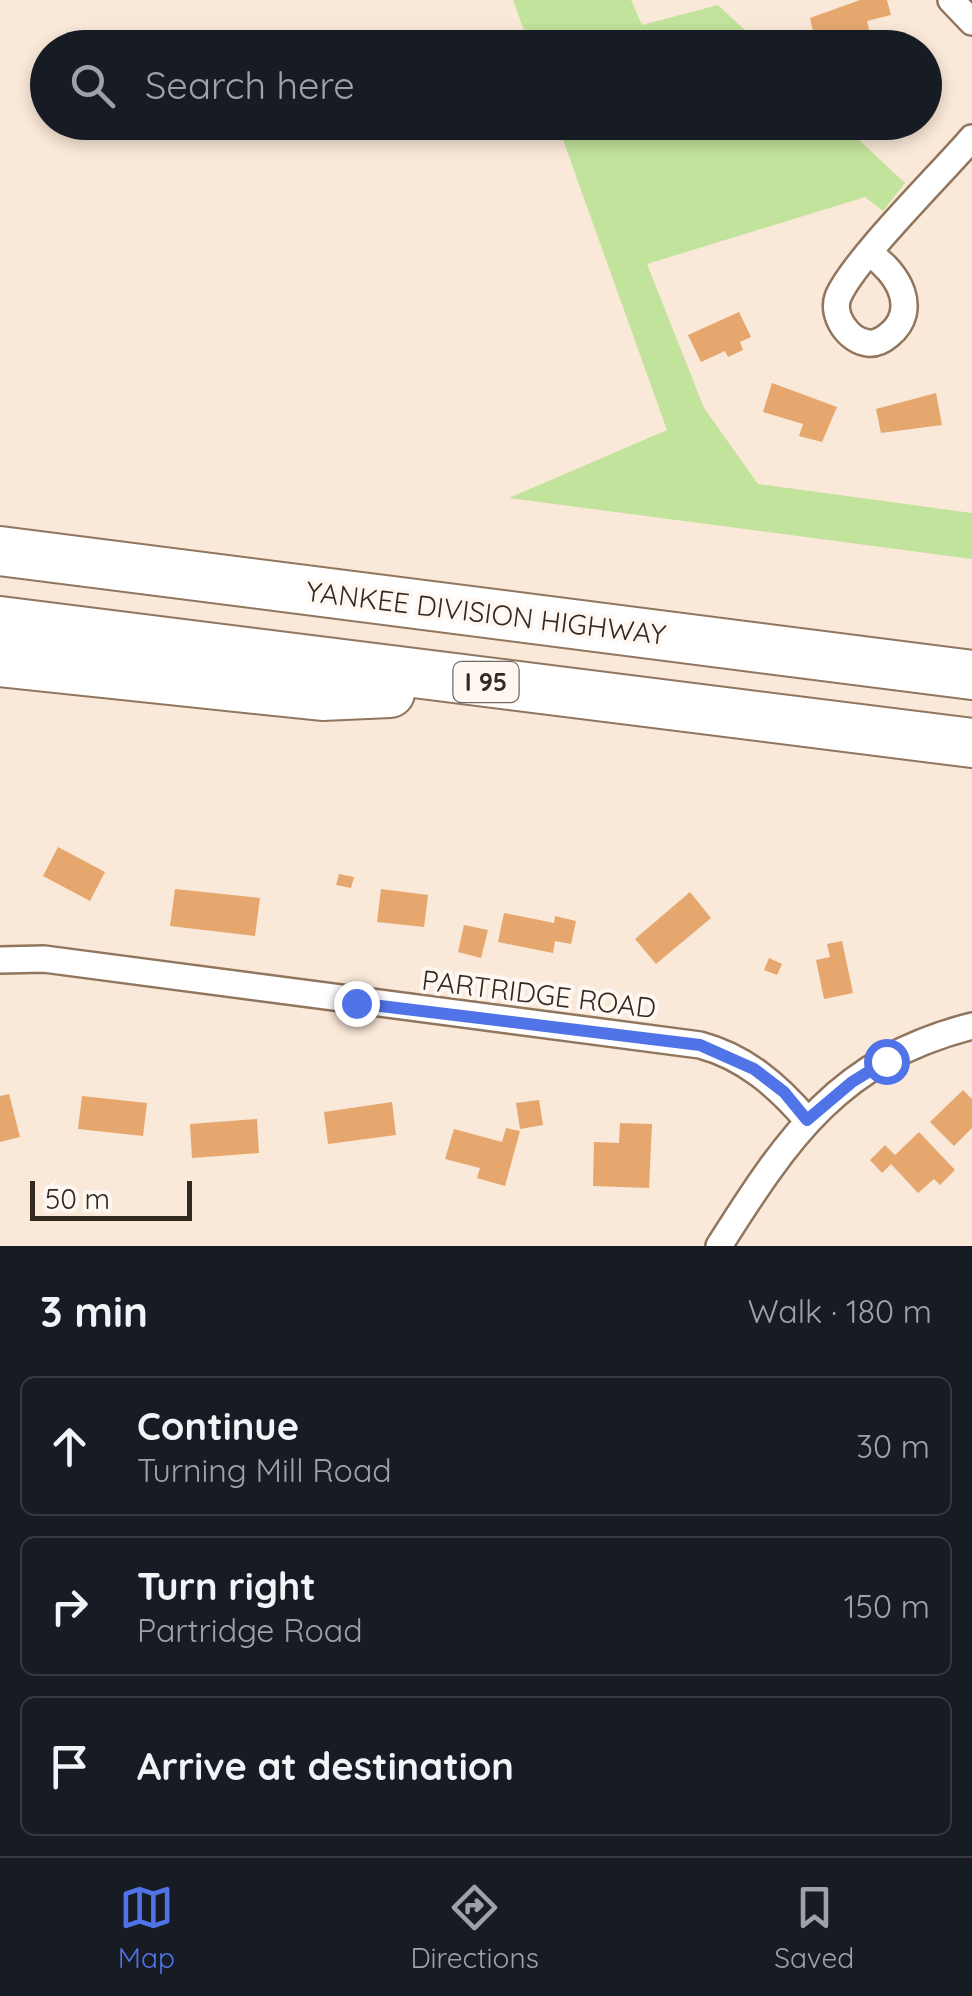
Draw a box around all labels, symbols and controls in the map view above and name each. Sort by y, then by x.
search box [30,30,942,140]
icon: search [65,58,120,113]
text: Search here [145,61,355,109]
street label: YANKEE DIVISION HIGHWAY [304,573,668,652]
road number: I 95 [454,662,518,702]
street label: PARTRIDGE ROAD [420,962,658,1025]
route end [334,981,380,1027]
route start [864,1039,910,1085]
scale bar [30,1176,192,1220]
text: 50 m [45,1181,110,1216]
text: 3 min [40,1285,148,1338]
text: Walk · 180 m [748,1291,932,1331]
text: Continue [137,1402,299,1450]
icon: ahead [42,1419,97,1474]
text: 30 m [856,1426,930,1466]
text: Turning Mill Road [137,1450,392,1490]
text: Turn right [137,1562,316,1610]
icon: right [42,1579,97,1634]
text: 150 m [844,1586,930,1626]
text: Partridge Road [137,1610,363,1650]
icon: arrive [42,1739,97,1794]
text: Arrive at destination [137,1742,514,1790]
tab: Map [118,1880,175,1975]
tab: Directions [410,1880,539,1975]
tab: Saved [774,1880,854,1975]

